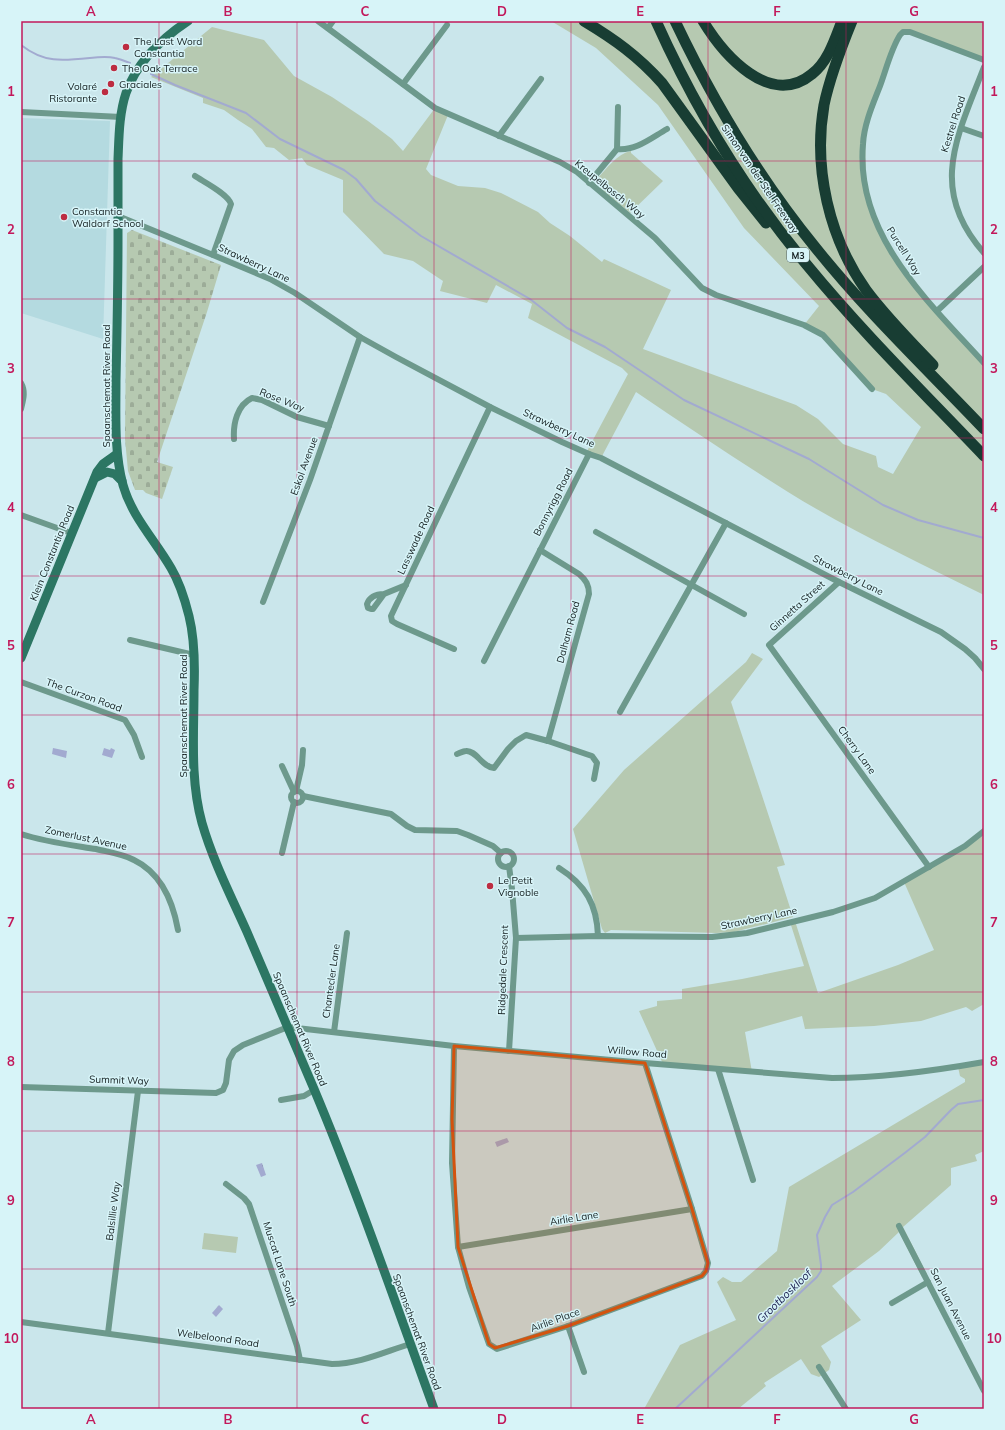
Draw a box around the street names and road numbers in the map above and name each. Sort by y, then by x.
street label: Kestrel Road [938,94,968,154]
street label: Simon van der Stel Freeway [719,122,802,237]
street label: Kreupelbosch Way [572,157,648,222]
street label: Purcell Way [884,224,925,278]
street label: Strawberry Lane [216,241,292,285]
road number: M3 [787,248,809,262]
street label: Spaanschemat River Road [100,325,113,447]
street label: Rose Way [258,385,307,415]
street label: Strawberry Lane [521,406,597,450]
street label: Eskol Avenue [287,435,321,497]
street label: Bonnyrigg Road [530,466,576,538]
street label: Klein Constantia Road [27,503,77,603]
street label: Lasswade Road [394,504,438,576]
street label: Strawberry Lane [810,552,886,598]
street label: Ginnetta Street [767,577,828,634]
street label: Dalham Road [553,600,583,664]
street label: Spaanschemat River Road [177,655,190,777]
street label: The Curzon Road [44,675,124,715]
street label: Cherry Lane [835,723,879,777]
street label: Zomerlust Avenue [44,823,128,853]
street label: Strawberry Lane [720,904,798,932]
street label: Ridgedale Crescent [495,924,511,1015]
street label: Chantecler Lane [319,943,343,1019]
street label: Spaanschemat River Road [270,970,330,1088]
street label: Willow Road [607,1043,667,1061]
street label: Summit Way [89,1072,150,1088]
street label: Balsillie Way [103,1180,123,1241]
street label: Airlie Lane [549,1208,599,1228]
street label: Muscat Lane South [260,1220,300,1308]
street label: San Juan Avenue [927,1266,975,1342]
street label: Spaanschemat River Road [390,1272,444,1392]
street label: Airlie Place [529,1305,581,1335]
street label: Welbeloond Road [176,1326,260,1350]

